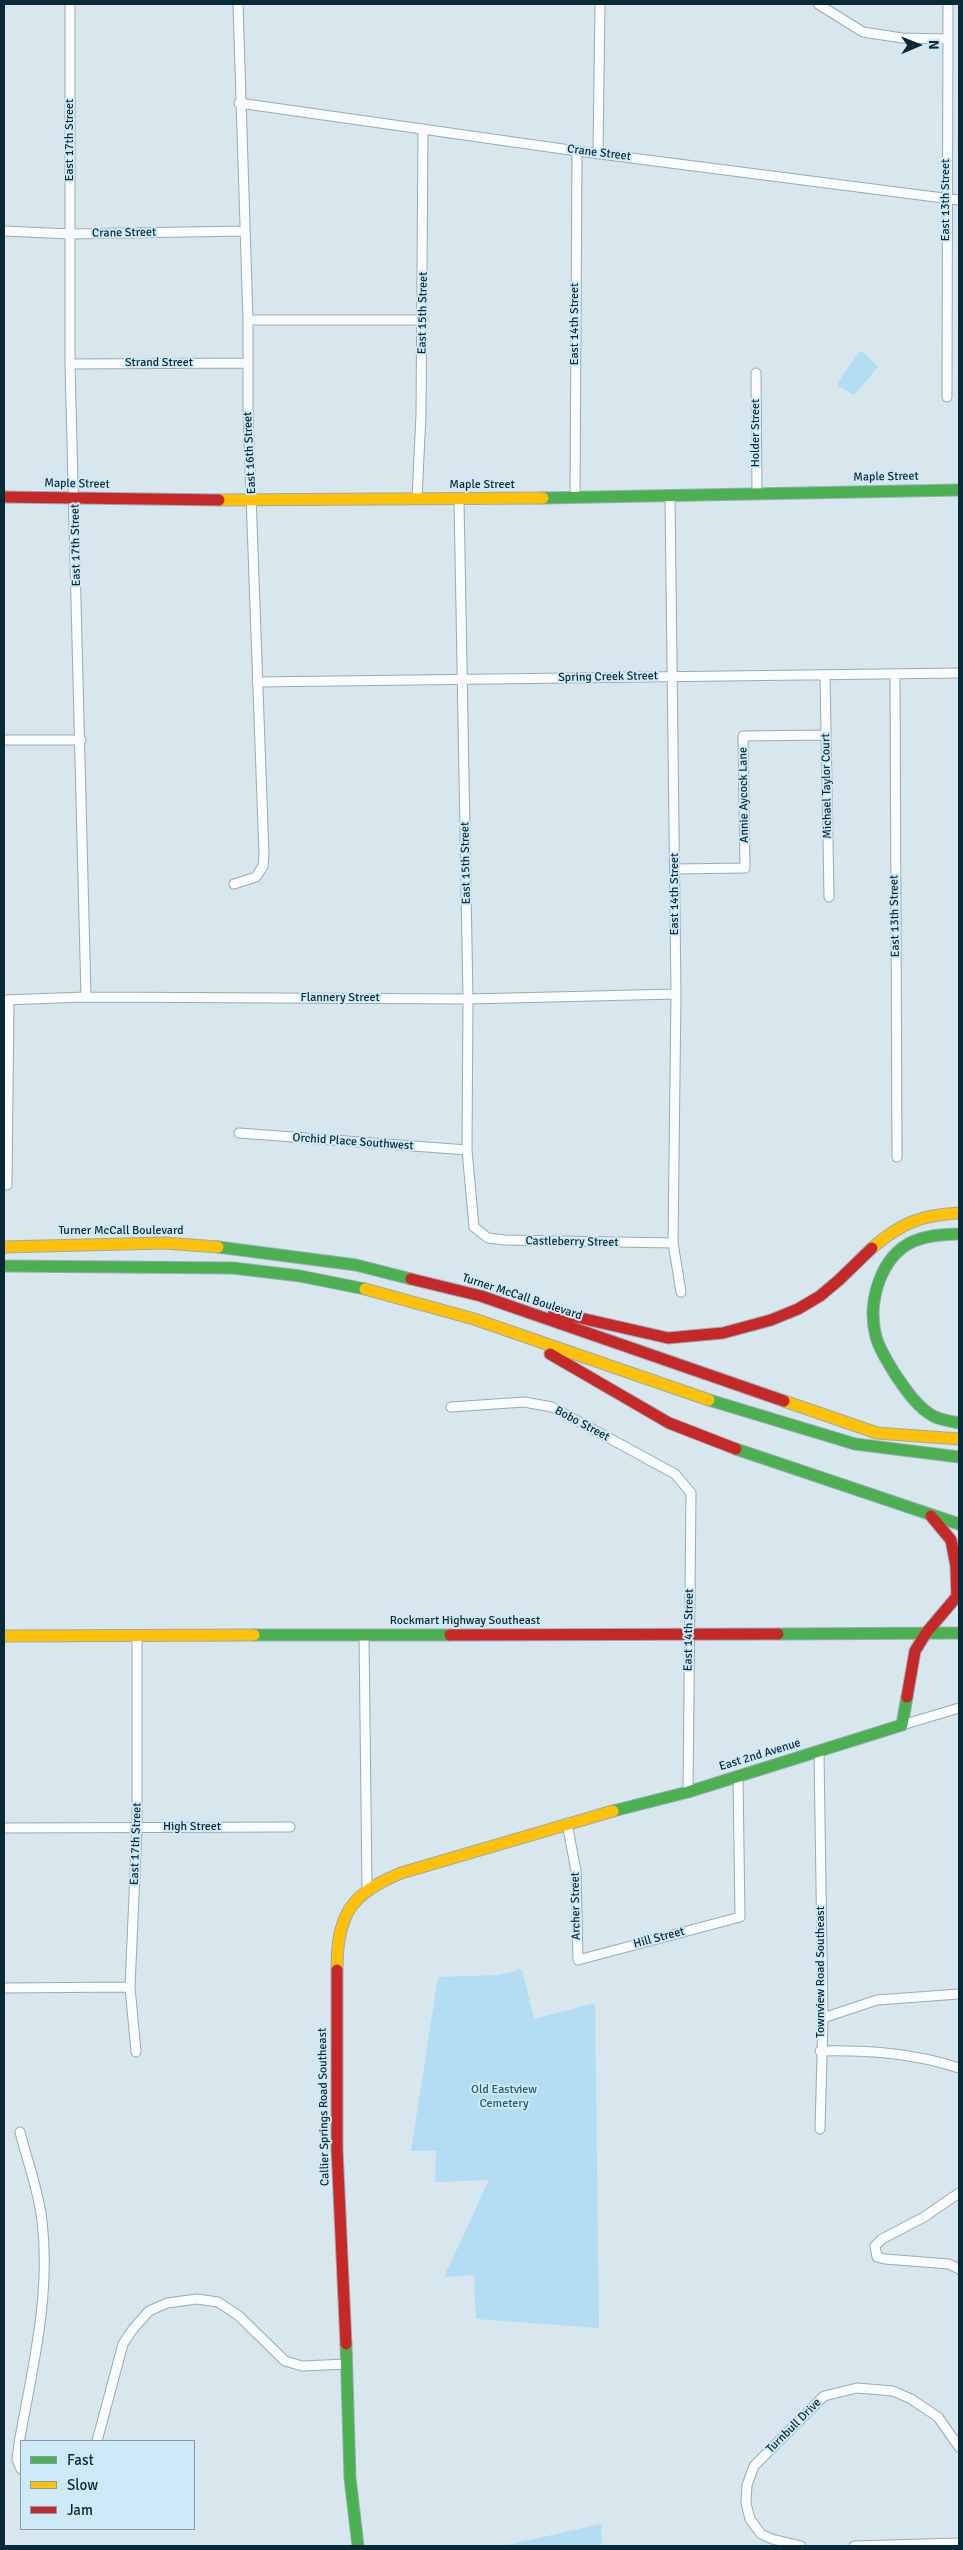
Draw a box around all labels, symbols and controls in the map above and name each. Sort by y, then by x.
north arrow [893,20,943,70]
text: N [925,40,942,50]
street label: East 17th Street [63,99,77,181]
street label: Crane Street [566,142,632,164]
street label: East 13th Street [939,159,953,241]
street label: Crane Street [92,225,156,241]
street label: East 15th Street [415,272,431,354]
street label: East 14th Street [568,283,582,365]
street label: Strand Street [125,356,193,370]
street label: Holder Street [749,399,763,467]
street label: East 16th Street [241,411,259,495]
street label: Maple Street [853,469,919,485]
street label: Maple Street [44,476,110,492]
street label: Maple Street [449,478,515,492]
street label: East 17th Street [68,504,84,586]
street label: Spring Creek Street [558,669,658,685]
street label: Michael Taylor Court [819,733,835,839]
street label: Annie Aycock Lane [736,747,752,843]
street label: East 15th Street [458,822,474,904]
street label: East 14th Street [668,853,682,935]
street label: East 13th Street [887,875,903,957]
street label: Flannery Street [300,991,380,1005]
street label: Orchid Place Southwest [292,1131,414,1153]
street label: Turner McCall Boulevard [58,1224,184,1238]
street label: Castleberry Street [525,1234,619,1250]
street label: Turner McCall Boulevard [460,1271,584,1323]
street label: Bobo Street [552,1404,612,1444]
street label: East 14th Street [681,1589,697,1671]
street label: Rockmart Highway Southeast [390,1614,540,1628]
street label: East 2nd Avenue [718,1736,802,1774]
street label: East 17th Street [127,1803,145,1885]
street label: High Street [163,1820,221,1834]
street label: Archer Street [568,1872,584,1940]
street label: Townview Road Southeast [814,1906,828,2038]
street label: Hill Street [632,1924,686,1952]
street label: Callier Springs Road Southeast [315,2028,333,2186]
park label: Old Eastview Cemetery [471,2083,537,2111]
street label: Turnbull Drive [764,2396,824,2456]
legend [20,2440,195,2530]
text: Fast [67,2451,94,2469]
text: Slow [67,2476,98,2494]
text: Jam [67,2501,93,2519]

